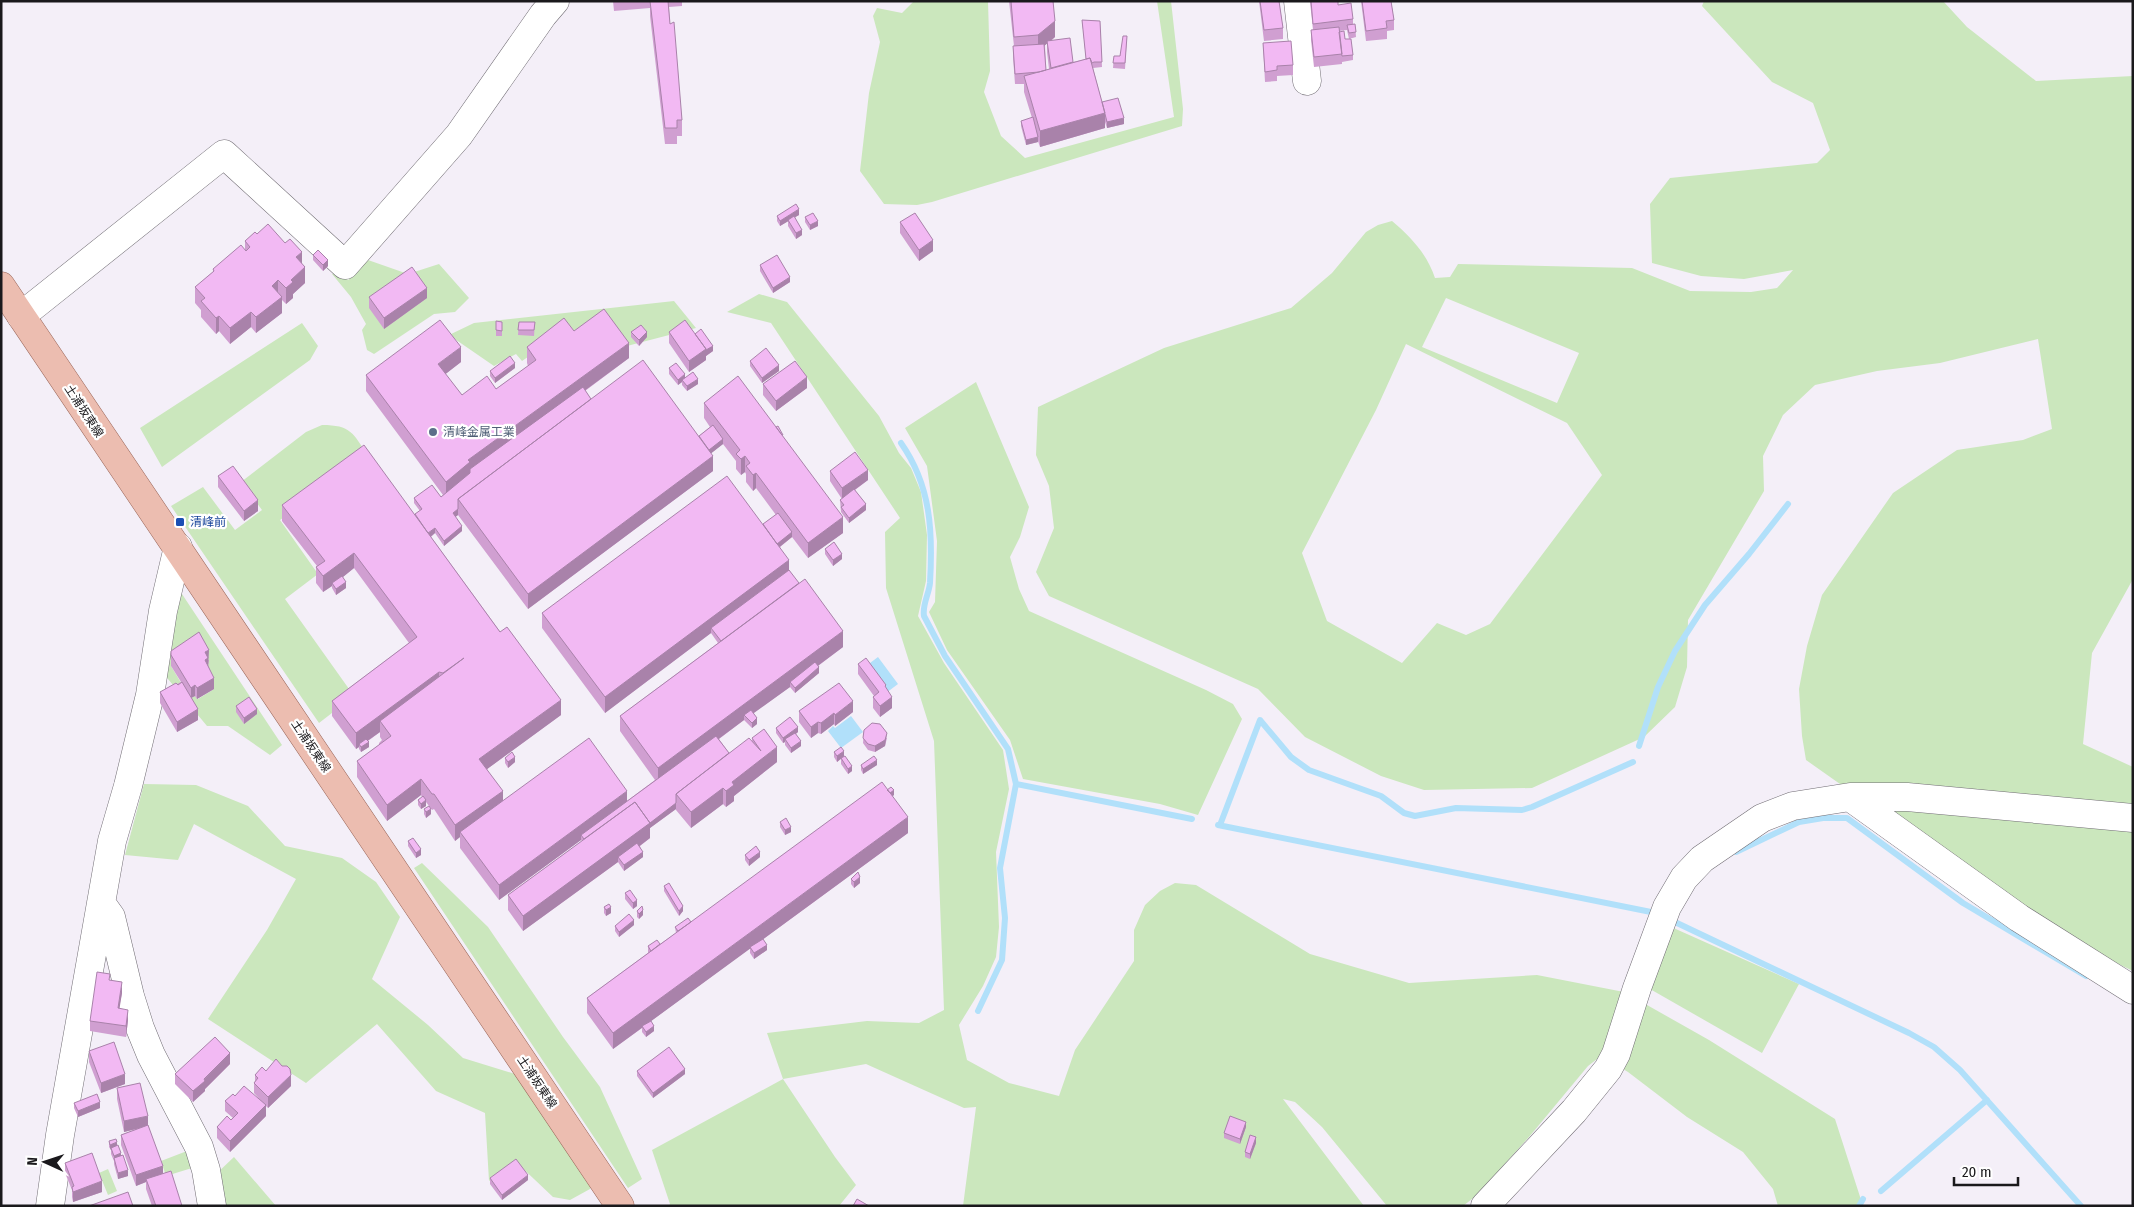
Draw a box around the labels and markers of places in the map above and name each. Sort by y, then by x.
place label: 清峰金属工業 [443,425,515,439]
marker: 清峰金属工業 [427,426,439,438]
place label: 清峰前 [190,515,226,529]
marker: 清峰前 [174,516,186,528]

